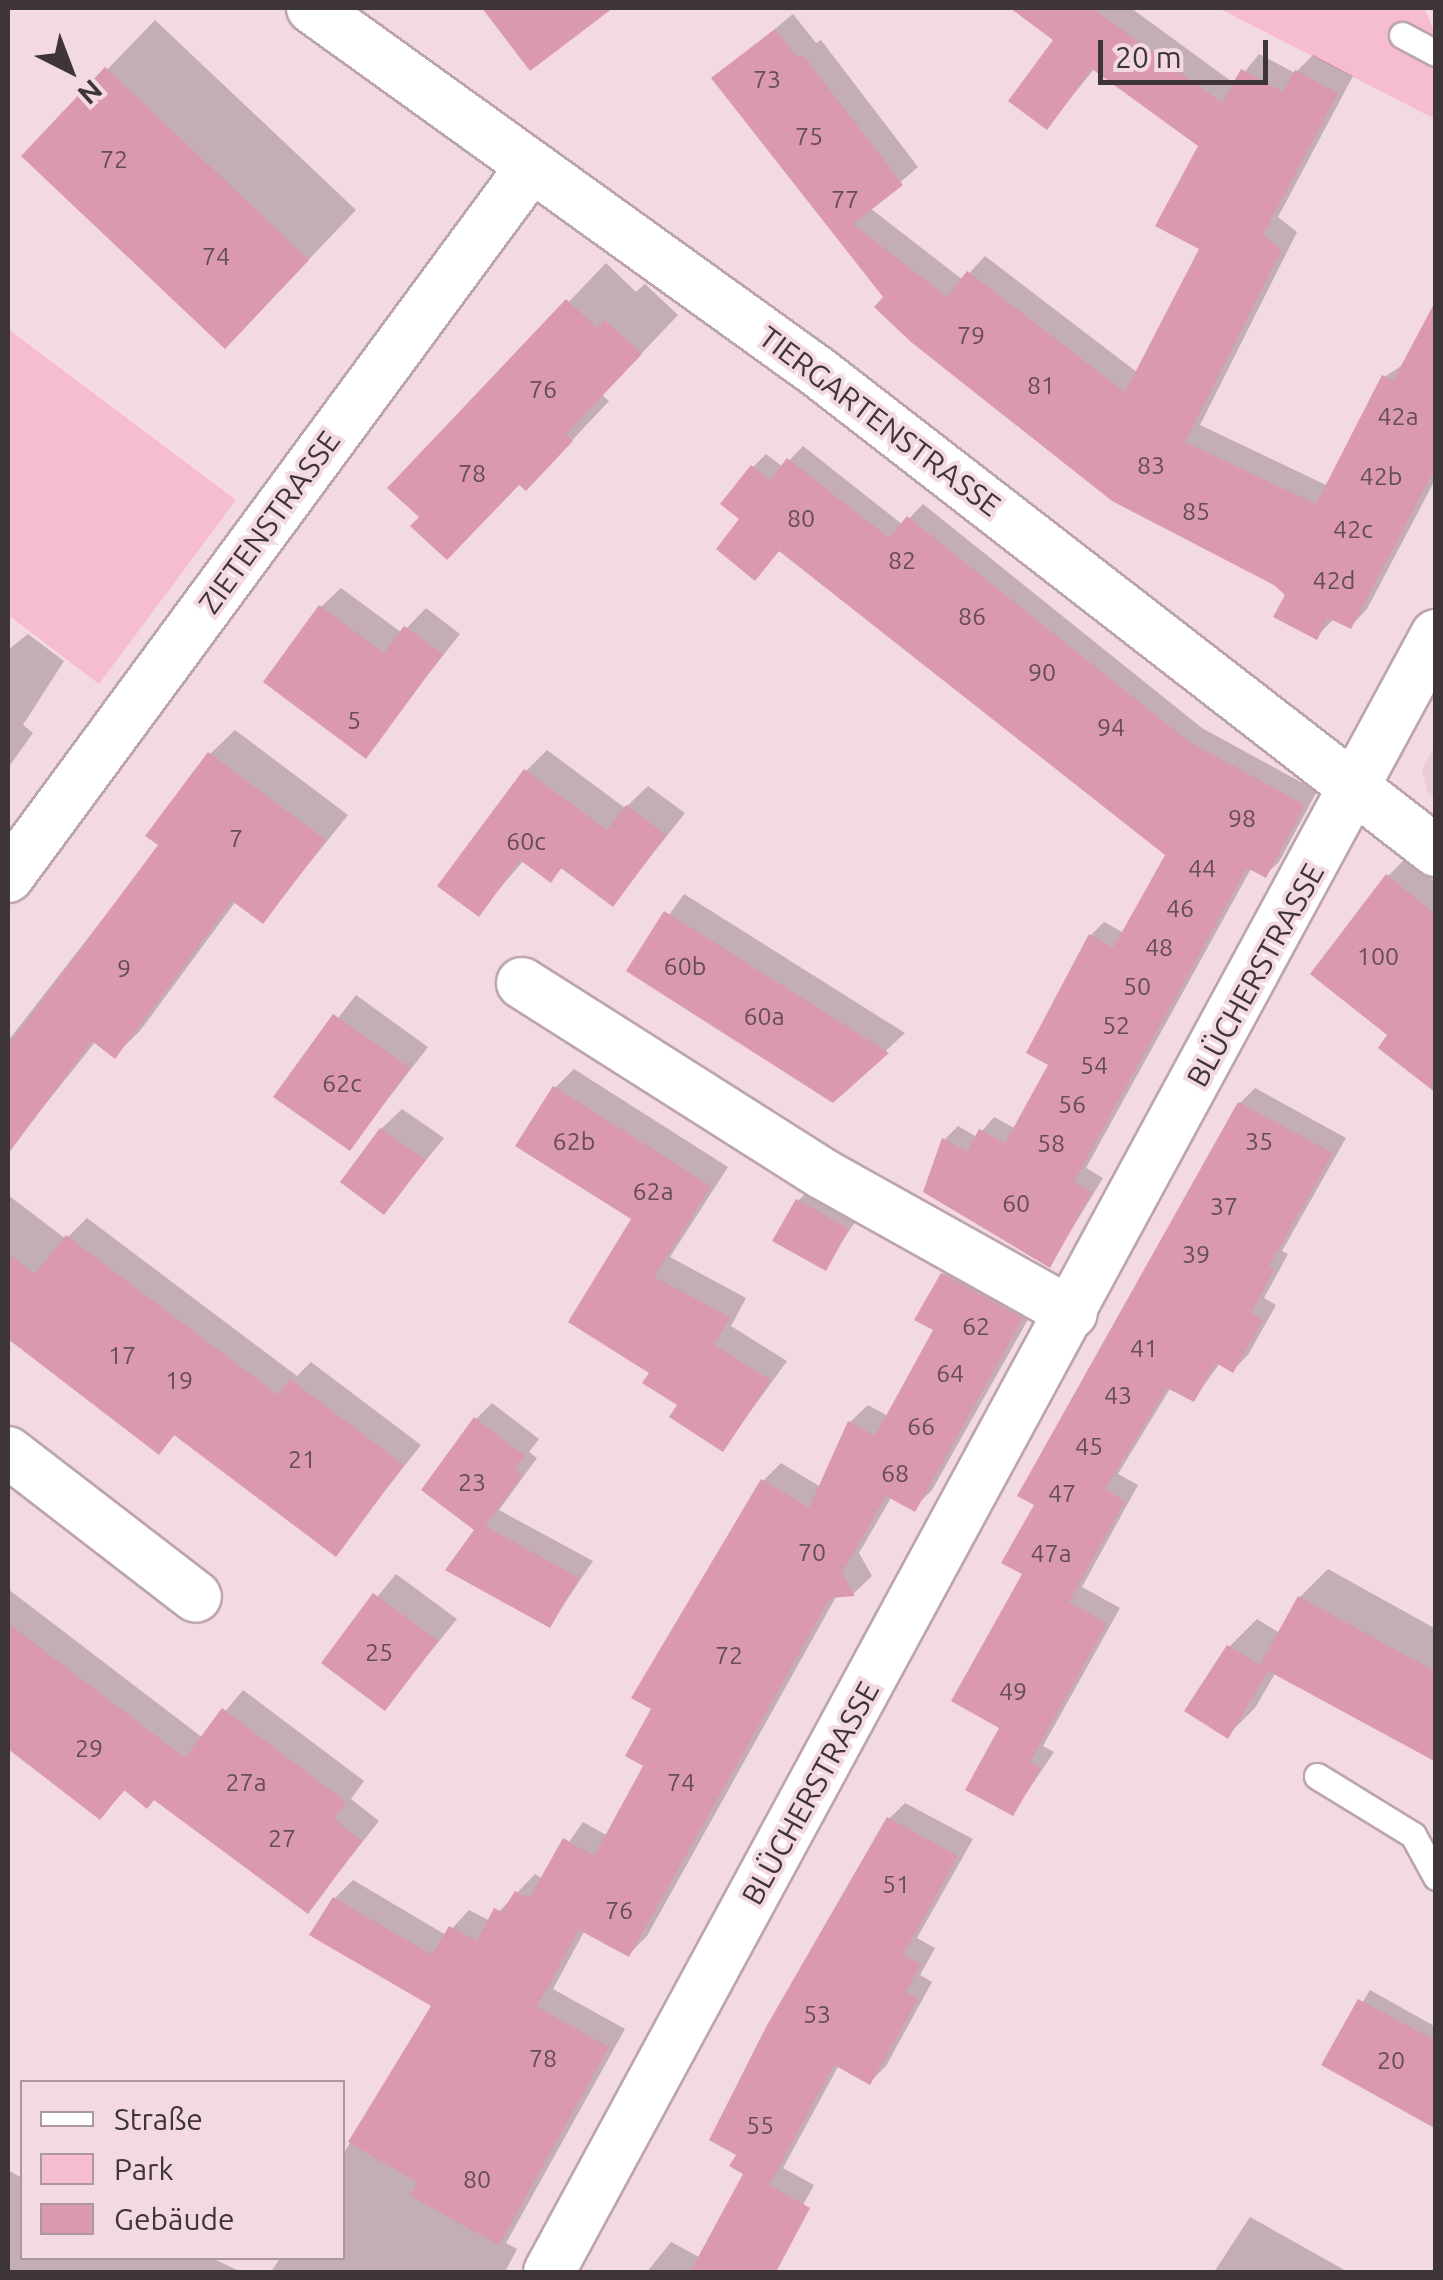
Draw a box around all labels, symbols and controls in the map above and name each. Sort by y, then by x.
north arrow [20,20,120,120]
scale bar [1103,20,1273,82]
text: 20 m [1115,40,1182,74]
house number: 73 [753,64,781,94]
text: N [72,74,109,111]
house number: 75 [795,121,823,151]
house number: 72 [100,144,128,174]
house number: 77 [831,184,859,214]
house number: 74 [202,241,230,271]
street label: TIERGARTENSTRASSE [752,319,1008,523]
house number: 79 [957,320,985,350]
house number: 81 [1027,370,1055,400]
house number: 76 [529,374,557,404]
house number: 42a [1377,401,1419,431]
street label: ZIETENSTRASSE [191,424,347,620]
house number: 83 [1137,450,1165,480]
house number: 78 [458,458,486,488]
house number: 42b [1360,461,1402,491]
house number: 85 [1182,496,1210,526]
house number: 80 [787,503,815,533]
house number: 42c [1333,514,1373,544]
house number: 82 [888,545,916,575]
house number: 42d [1313,565,1355,595]
house number: 86 [958,601,986,631]
house number: 90 [1028,657,1056,687]
house number: 5 [347,705,361,735]
house number: 94 [1097,712,1125,742]
house number: 98 [1228,803,1256,833]
house number: 7 [229,823,243,853]
house number: 60c [506,826,546,856]
house number: 44 [1188,853,1216,883]
street label: BLÜCHERSTRASSE [1179,857,1331,1093]
house number: 46 [1166,893,1194,923]
house number: 48 [1145,932,1173,962]
house number: 100 [1357,941,1399,971]
house number: 60b [664,951,706,981]
house number: 9 [117,953,131,983]
house number: 50 [1123,971,1151,1001]
house number: 60a [743,1001,785,1031]
house number: 52 [1102,1010,1130,1040]
house number: 54 [1080,1050,1108,1080]
house number: 62c [322,1068,362,1098]
house number: 56 [1058,1089,1086,1119]
house number: 62b [553,1126,595,1156]
house number: 35 [1245,1126,1273,1156]
house number: 58 [1037,1128,1065,1158]
house number: 62a [632,1176,674,1206]
house number: 60 [1002,1188,1030,1218]
house number: 37 [1210,1191,1238,1221]
house number: 39 [1182,1239,1210,1269]
house number: 62 [962,1311,990,1341]
house number: 41 [1130,1333,1158,1363]
house number: 17 [108,1340,136,1370]
house number: 64 [936,1358,964,1388]
house number: 19 [165,1365,193,1395]
house number: 43 [1104,1380,1132,1410]
house number: 66 [907,1411,935,1441]
house number: 45 [1075,1431,1103,1461]
house number: 21 [288,1444,316,1474]
house number: 68 [881,1458,909,1488]
house number: 23 [458,1467,486,1497]
house number: 47 [1048,1478,1076,1508]
house number: 70 [798,1537,826,1567]
house number: 47a [1030,1538,1072,1568]
house number: 25 [365,1637,393,1667]
house number: 72 [715,1640,743,1670]
street label: BLÜCHERSTRASSE [734,1675,886,1911]
house number: 49 [999,1676,1027,1706]
house number: 29 [75,1733,103,1763]
house number: 27a [225,1767,267,1797]
house number: 74 [667,1767,695,1797]
house number: 27 [268,1823,296,1853]
house number: 51 [882,1869,910,1899]
house number: 76 [605,1895,633,1925]
house number: 53 [803,1999,831,2029]
house number: 78 [529,2043,557,2073]
house number: 20 [1377,2045,1405,2075]
legend [20,2080,345,2260]
text: Straße [114,2102,203,2136]
house number: 55 [746,2110,774,2140]
text: Park [114,2152,174,2186]
house number: 80 [463,2164,491,2194]
text: Gebäude [114,2202,235,2236]

